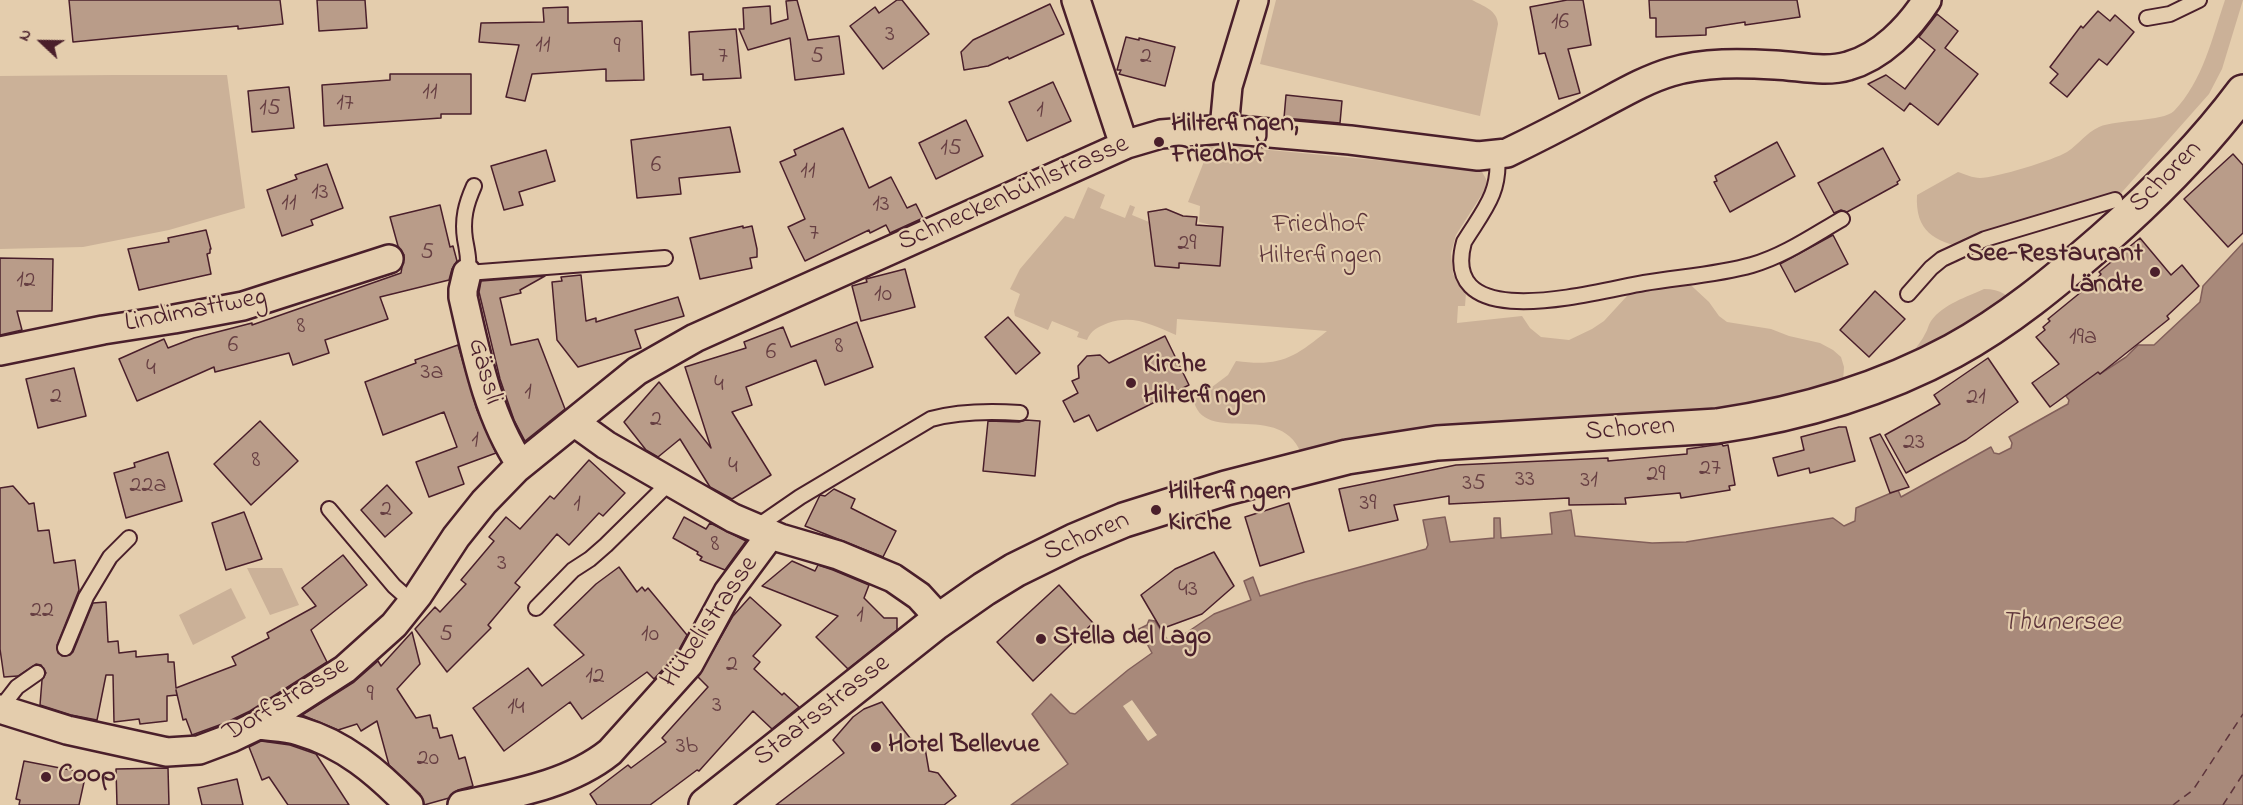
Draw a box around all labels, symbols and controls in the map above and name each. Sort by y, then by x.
house number: 16 [1551,10,1569,38]
north arrow [12,12,72,72]
house number: 3 [885,22,895,50]
text: N [12,26,38,45]
house number: 11 [535,33,551,61]
house number: 9 [613,34,621,62]
house number: 7 [718,44,728,72]
house number: 5 [810,44,824,72]
house number: 2 [1140,44,1152,72]
house number: 11 [422,80,438,108]
house number: 17 [336,91,354,119]
house number: 15 [259,96,281,124]
house number: 1 [1036,98,1044,126]
place label: Hilterfingen, Friedhof [1171,110,1299,173]
street label: Schneckenbühlstrasse [894,130,1134,260]
marker: Hilterfingen, Friedhof [1152,135,1166,149]
street label: Schoren [2124,135,2210,221]
house number: 15 [940,136,962,164]
house number: 6 [651,153,661,181]
house number: 11 [800,159,816,187]
house number: 13 [311,180,329,208]
house number: 11 [281,191,297,219]
house number: 13 [872,192,890,220]
park label: Friedhof Hilterfingen [1259,211,1381,274]
house number: 7 [809,221,819,249]
house number: 29 [1177,231,1197,259]
house number: 5 [420,240,434,268]
place label: See-Restaurant Ländte [1966,240,2143,303]
marker: See-Restaurant Ländte [2148,265,2162,279]
house number: 12 [16,268,36,296]
street label: Lindimattweg [122,282,270,342]
house number: 10 [874,282,892,310]
house number: 8 [297,314,305,342]
house number: 19a [2069,325,2097,353]
house number: 6 [228,333,238,361]
house number: 8 [835,334,843,362]
street label: Gässli [458,335,508,409]
house number: 6 [766,340,776,368]
place label: Kirche Hilterfingen [1143,351,1266,414]
house number: 4 [146,356,156,384]
house number: 3a [421,360,443,388]
house number: 4 [714,372,724,400]
marker: Kirche Hilterfingen [1124,376,1138,390]
house number: 1 [524,380,532,408]
house number: 2 [50,384,62,412]
house number: 21 [1966,385,1986,413]
house number: 2 [650,407,662,435]
street label: Schoren [1584,412,1676,450]
house number: 1 [471,428,479,456]
house number: 23 [1903,430,1925,458]
house number: 8 [252,448,260,476]
house number: 4 [728,454,738,482]
house number: 27 [1699,456,1721,484]
house number: 29 [1646,462,1666,490]
house number: 33 [1515,467,1535,495]
house number: 31 [1580,468,1598,496]
house number: 35 [1462,471,1486,499]
house number: 22a [130,473,166,501]
place label: Hilterfingen Kirche [1168,478,1291,541]
house number: 39 [1359,491,1377,519]
house number: 1 [573,492,581,520]
house number: 2 [380,497,392,525]
marker: Hilterfingen Kirche [1149,503,1163,517]
street label: Schoren [1039,506,1135,570]
house number: 8 [711,532,719,560]
house number: 3 [497,551,507,579]
street label: Hübelistrasse [655,551,767,695]
house number: 43 [1178,577,1198,605]
house number: 22 [30,598,54,626]
house number: 1 [856,603,864,631]
water label: Thunersee [2001,607,2121,641]
house number: 5 [439,622,453,650]
house number: 10 [641,622,659,650]
place label: Stella del Lago [1053,623,1211,655]
marker: Stella del Lago [1034,632,1048,646]
street label: Staatsstrasse [749,649,897,775]
street label: Dorfstrasse [219,651,355,751]
house number: 2 [726,652,738,680]
house number: 12 [585,664,605,692]
house number: 9 [366,682,374,710]
house number: 3 [712,693,722,721]
house number: 14 [507,695,525,723]
place label: Hotel Bellevue [888,731,1039,763]
house number: 3b [676,734,698,762]
marker: Hotel Bellevue [869,740,883,754]
house number: 20 [417,746,439,774]
place label: Coop [58,761,116,793]
marker: Coop [39,770,53,784]

